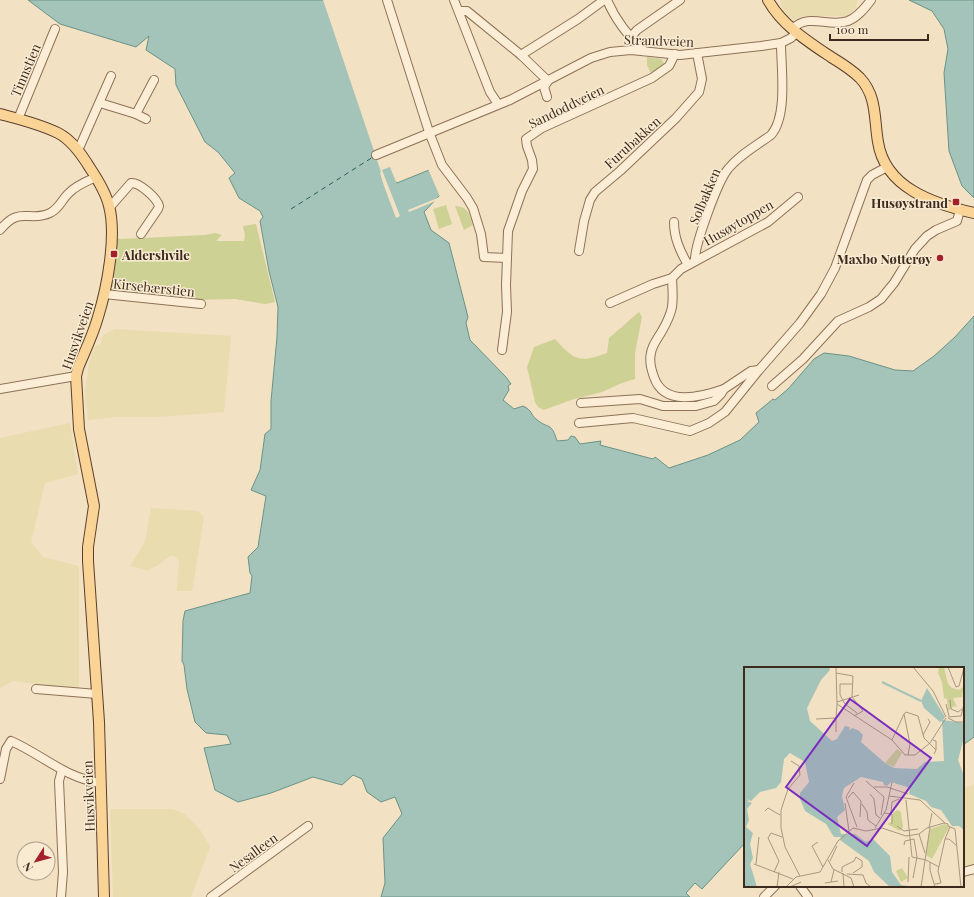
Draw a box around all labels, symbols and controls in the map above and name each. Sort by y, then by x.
scale bar [830,16,928,42]
text: 100 m [836,21,869,37]
street label: Strandveien [624,30,695,50]
street label: Tinnstien [6,41,44,99]
street label: Sandoddveien [525,80,607,132]
street label: Furubakken [600,112,664,172]
street label: Solbakken [685,165,724,227]
place label: Husøystrand [871,194,948,211]
street label: Husøytoppen [700,195,776,249]
marker: Husøystrand [951,197,961,207]
place label: Aldershvile [121,246,190,263]
marker: Aldershvile [109,249,119,259]
place label: Maxbo Nøtterøy [837,250,932,267]
marker: Maxbo Nøtterøy [935,253,945,263]
street label: Kirsebærstien [112,274,196,300]
street label: Husvikveien [57,298,97,372]
inset map [744,667,964,887]
street label: Husvikveien [78,760,98,832]
street label: Nesalleen [225,829,281,875]
north arrow [16,841,56,881]
text: N [19,860,36,875]

